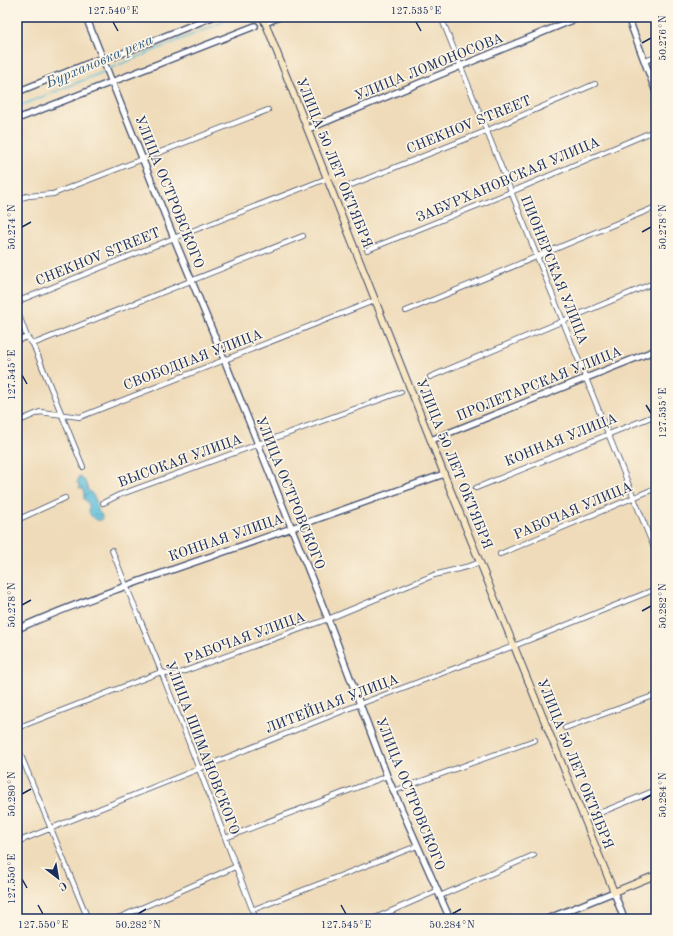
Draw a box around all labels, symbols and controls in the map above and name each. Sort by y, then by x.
text: 127.540°E [88,6,138,16]
text: 127.535°E [391,6,441,16]
text: 50.276°N [658,15,668,61]
street label: УЛИЦА ЛОМОНОСОВА [353,31,506,103]
water label: Бурхановка река [43,33,156,92]
street label: УЛИЦА 50 ЛЕТ ОКТЯБРЯ [293,76,375,250]
street label: CHEKHOV STREET [405,94,533,156]
street label: УЛИЦА ОСТРОВСКОГО [132,114,206,271]
street label: ЗАБУРХАНОВСКАЯ УЛИЦА [414,135,602,225]
street label: ПИОНЕРСКАЯ УЛИЦА [518,194,590,347]
text: 50.274°N [7,204,17,250]
text: 50.278°N [658,204,668,250]
street label: CHEKHOV STREET [34,226,162,288]
street label: СВОБОДНАЯ УЛИЦА [122,327,265,393]
street label: ПРОЛЕТАРСКАЯ УЛИЦА [454,344,624,424]
text: 127.545°E [7,350,17,400]
street label: УЛИЦА 50 ЛЕТ ОКТЯБРЯ [413,377,495,551]
text: 127.535°E [658,388,668,438]
street label: КОННАЯ УЛИЦА [503,411,620,469]
street label: УЛИЦА ОСТРОВСКОГО [253,415,327,572]
street label: ВЫСОКАЯ УЛИЦА [116,432,244,490]
street label: РАБОЧАЯ УЛИЦА [512,480,635,542]
street label: КОННАЯ УЛИЦА [167,512,285,564]
text: 50.278°N [7,582,17,628]
text: 50.282°N [658,583,668,629]
street label: РАБОЧАЯ УЛИЦА [183,610,307,666]
street label: УЛИЦА ШИМАНОВСКОГО [162,659,242,837]
street label: ЛИТЕЙНАЯ УЛИЦА [262,668,401,736]
street label: УЛИЦА 50 ЛЕТ ОКТЯБРЯ [534,677,616,851]
street label: УЛИЦА ОСТРОВСКОГО [373,716,447,873]
text: 50.280°N [7,771,17,817]
text: 50.284°N [658,772,668,818]
text: 127.550°E [7,854,17,904]
north arrow [38,858,78,898]
text: С [56,879,68,892]
text: 127.550°E [18,920,68,930]
text: 50.282°N [115,920,161,930]
text: 127.545°E [321,920,371,930]
text: 50.284°N [429,920,475,930]

